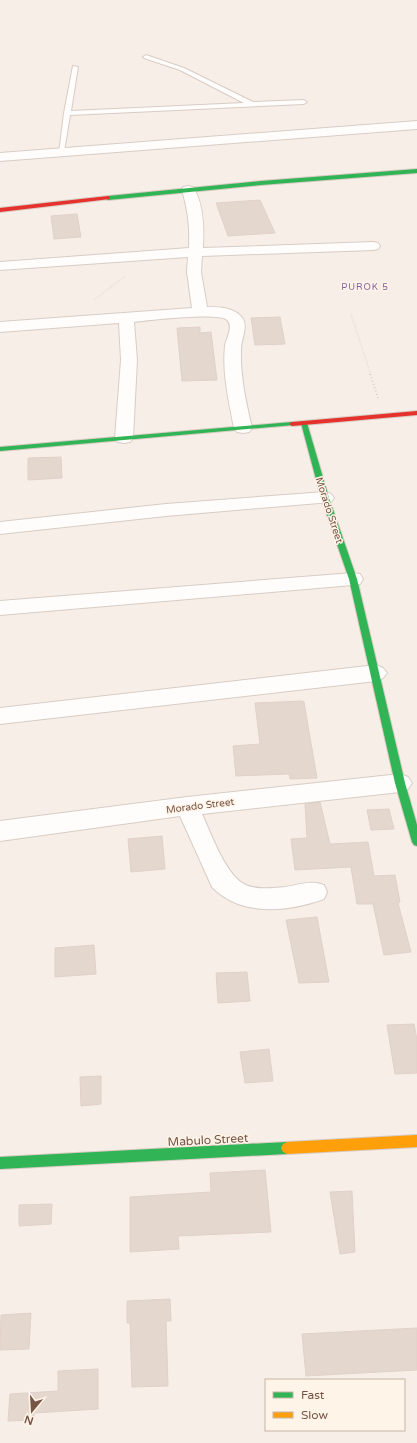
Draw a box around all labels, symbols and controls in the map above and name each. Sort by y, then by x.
district label: PUROK 5 [341,282,389,293]
street label: Morado Street [313,476,345,545]
street label: Morado Street [165,796,235,816]
street label: Mabulo Street [167,1131,249,1149]
legend [265,1379,405,1431]
text: Fast [301,1388,325,1402]
north arrow [12,1391,52,1431]
text: Slow [301,1408,328,1422]
text: N [23,1412,35,1428]

